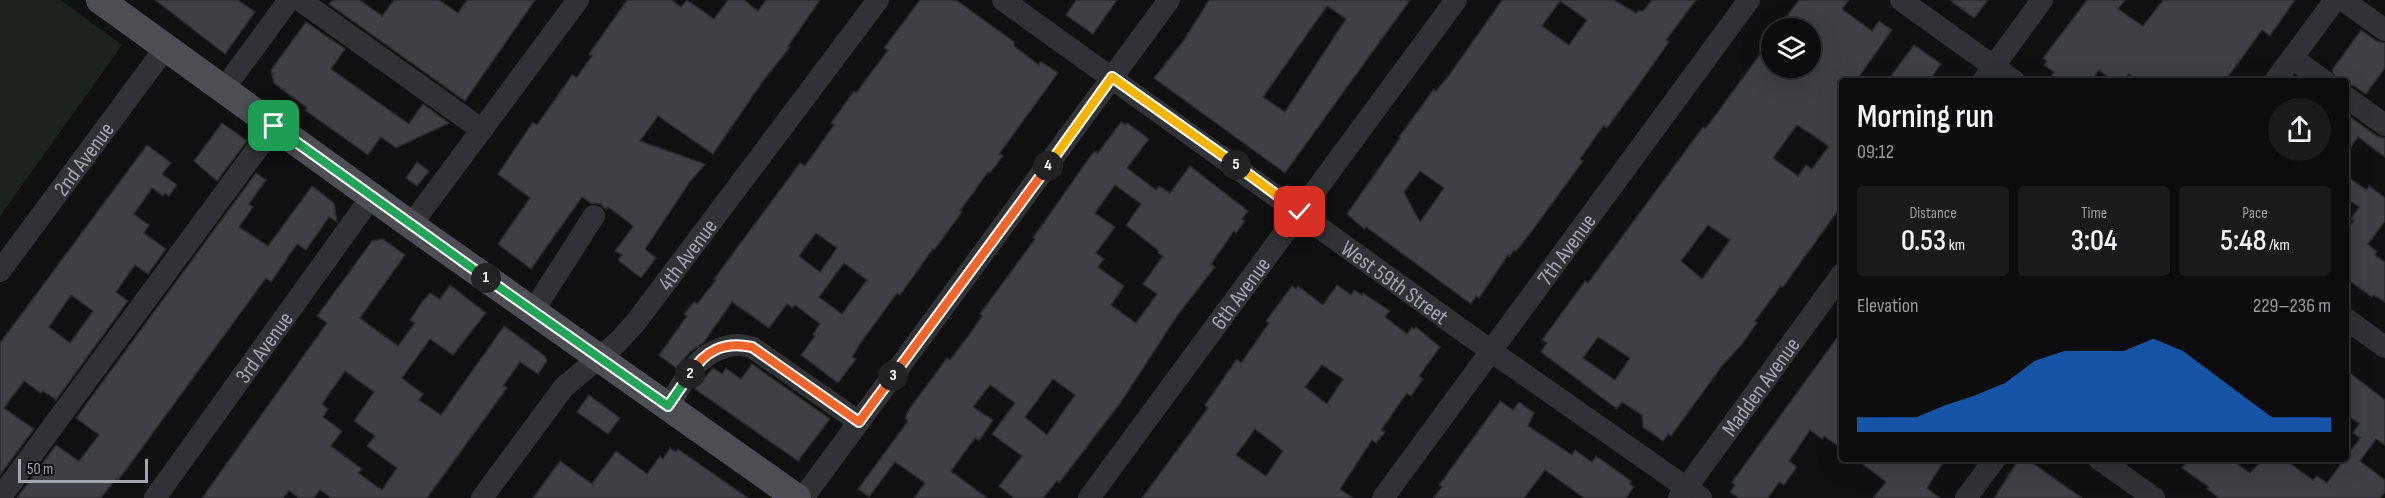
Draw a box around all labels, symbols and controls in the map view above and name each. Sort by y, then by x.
map controls [1761,18,1821,78]
button: layers [1761,18,1821,78]
text: Morning run [1857,97,1994,137]
button: share [2268,98,2331,161]
pin [248,100,299,151]
icon: arrive [257,109,290,142]
street label: 2nd Avenue [48,117,121,202]
text: 09:12 [1857,140,1894,164]
pin: 5 [1221,150,1251,180]
pin: 4 [1033,151,1063,181]
text: 5 [1232,155,1240,174]
text: 4 [1044,156,1052,175]
pin [1274,186,1325,237]
icon: check [1283,195,1316,228]
text: Distance [1909,204,1957,223]
text: Time [2081,204,2107,223]
text: Pace [2242,204,2268,223]
street label: 7th Avenue [1532,209,1603,291]
street label: 4th Avenue [653,214,724,296]
text: 0.53 [1901,223,1946,259]
text: 3:04 [2071,223,2117,259]
text: 5:48 [2220,223,2266,259]
street label: West 59th Street [1335,236,1453,331]
text: km [1946,236,1965,255]
text: /km [2266,236,2290,255]
street label: 6th Avenue [1206,252,1277,335]
pin: 1 [471,263,501,293]
text: 1 [483,268,489,287]
text: Elevation [1857,294,1919,318]
text: 229–236 m [2253,294,2331,318]
street label: 3rd Avenue [230,307,300,389]
street label: Madden Avenue [1716,333,1806,442]
pin: 2 [675,359,705,389]
pin: 3 [878,361,908,391]
text: 2 [686,364,694,383]
text: 3 [889,366,897,385]
scale bar [18,456,148,484]
text: 50 m [27,460,53,479]

